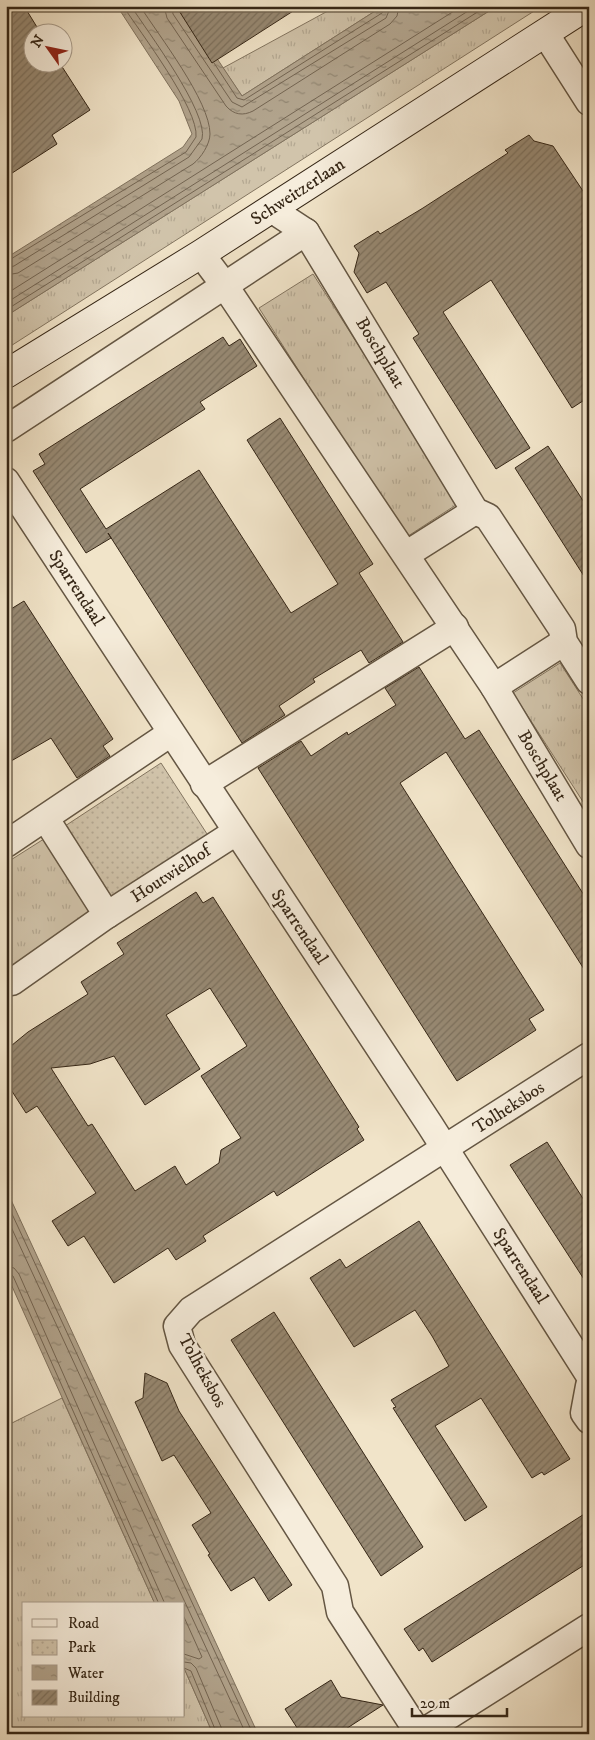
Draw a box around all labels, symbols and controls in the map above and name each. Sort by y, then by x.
north arrow [22,22,72,72]
text: N [27,31,49,51]
street label: Schweitzerlaan [247,153,350,231]
street label: Boschplaat [350,314,410,393]
street label: Sparrendaal [43,546,109,631]
street label: Boschplaat [512,727,572,806]
street label: Houtwielhof [127,838,218,908]
street label: Sparrendaal [266,885,332,969]
street label: Tolheksbos [469,1077,549,1139]
street label: Sparrendaal [487,1224,553,1309]
street label: Tolheksbos [173,1330,231,1412]
legend [22,1602,185,1718]
text: Road [68,1614,100,1633]
text: Park [68,1638,97,1657]
text: Water [67,1664,104,1683]
scale bar [412,1685,508,1717]
text: Building [68,1688,120,1707]
text: 20 m [420,1694,450,1713]

